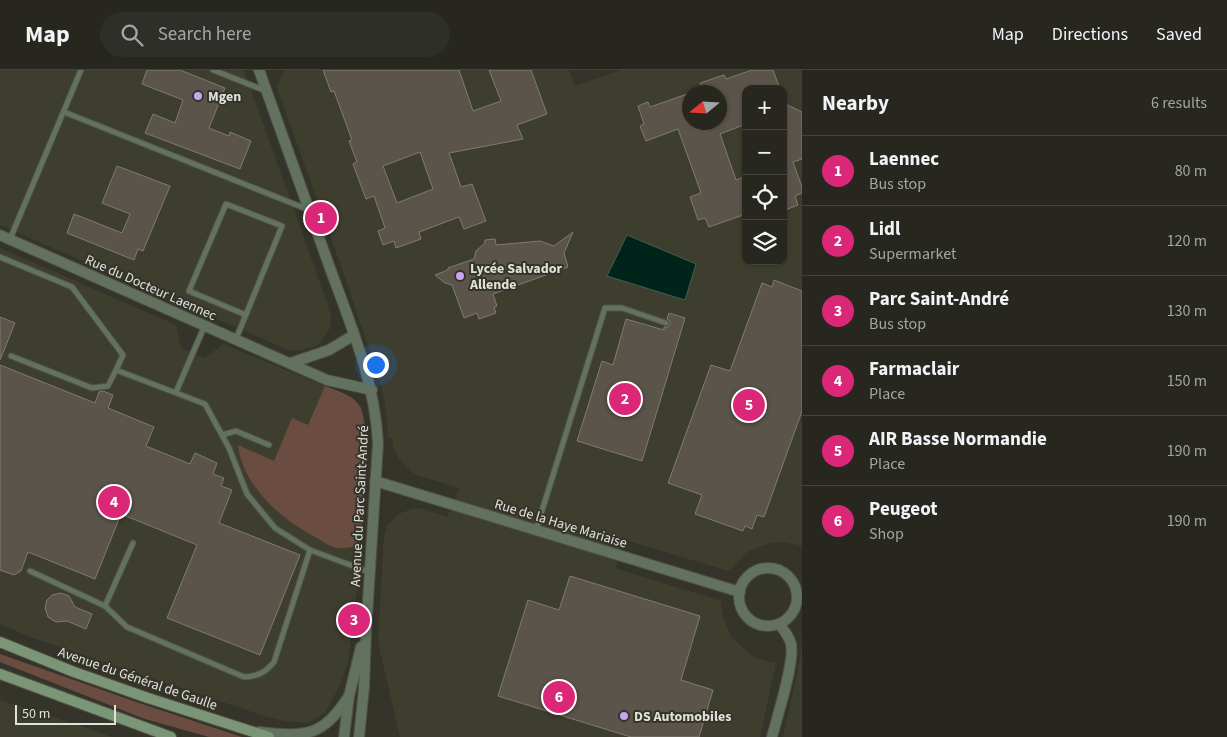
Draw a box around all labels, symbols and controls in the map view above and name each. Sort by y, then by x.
search box [100,12,450,57]
text: Map [25,17,70,52]
icon: search [118,21,146,49]
text: Search here [158,21,251,48]
text: Map [992,22,1024,47]
text: Directions [1052,22,1128,47]
text: Saved [1156,22,1202,47]
north arrow [682,85,727,130]
map controls [742,85,787,265]
button: + [742,85,787,130]
place label: Mgen [208,87,241,107]
text: Nearby [822,88,889,118]
marker: Mgen [192,90,204,102]
text: 6 results [1151,92,1207,114]
button: − [742,130,787,175]
text: Laennec [869,146,939,173]
text: 1 [834,160,842,182]
text: 80 m [1175,160,1207,182]
text: Bus stop [869,173,926,195]
button: locate [742,175,787,220]
pin: 1 [305,199,337,237]
text: Lidl [869,216,900,243]
button: layers [742,220,787,265]
text: 2 [834,230,842,252]
text: 120 m [1167,230,1207,252]
text: Supermarket [869,243,956,265]
street label: Rue du Docteur Laennec [82,250,220,326]
place label: Lycée Salvador Allende [469,259,563,295]
marker: Lycée Salvador Allende [454,270,466,282]
text: Parc Saint-André [869,286,1009,313]
text: 3 [834,300,842,322]
text: 130 m [1167,300,1207,322]
text: Bus stop [869,313,926,335]
your location [363,352,389,378]
text: Farmaclair [869,356,959,383]
text: 4 [834,370,842,392]
text: 150 m [1167,370,1207,392]
pin: 2 [609,380,641,418]
text: Place [869,383,905,405]
pin: 5 [733,386,765,424]
street label: Avenue du Parc Saint-André [346,425,374,587]
text: AIR Basse Normandie [869,426,1047,453]
text: 5 [834,440,842,462]
text: 190 m [1167,440,1207,462]
text: Place [869,453,905,475]
pin: 4 [98,483,130,521]
street label: Rue de la Haye Mariaise [492,494,629,554]
text: Peugeot [869,496,938,523]
text: 6 [834,510,842,532]
text: 190 m [1167,510,1207,532]
text: Shop [869,523,904,545]
pin: 3 [338,601,370,639]
street label: Avenue du Général de Gaulle [55,642,220,716]
pin: 6 [543,678,575,716]
scale bar [15,702,116,725]
text: 50 m [22,704,50,724]
place label: DS Automobiles [634,707,731,727]
marker: DS Automobiles [618,710,630,722]

